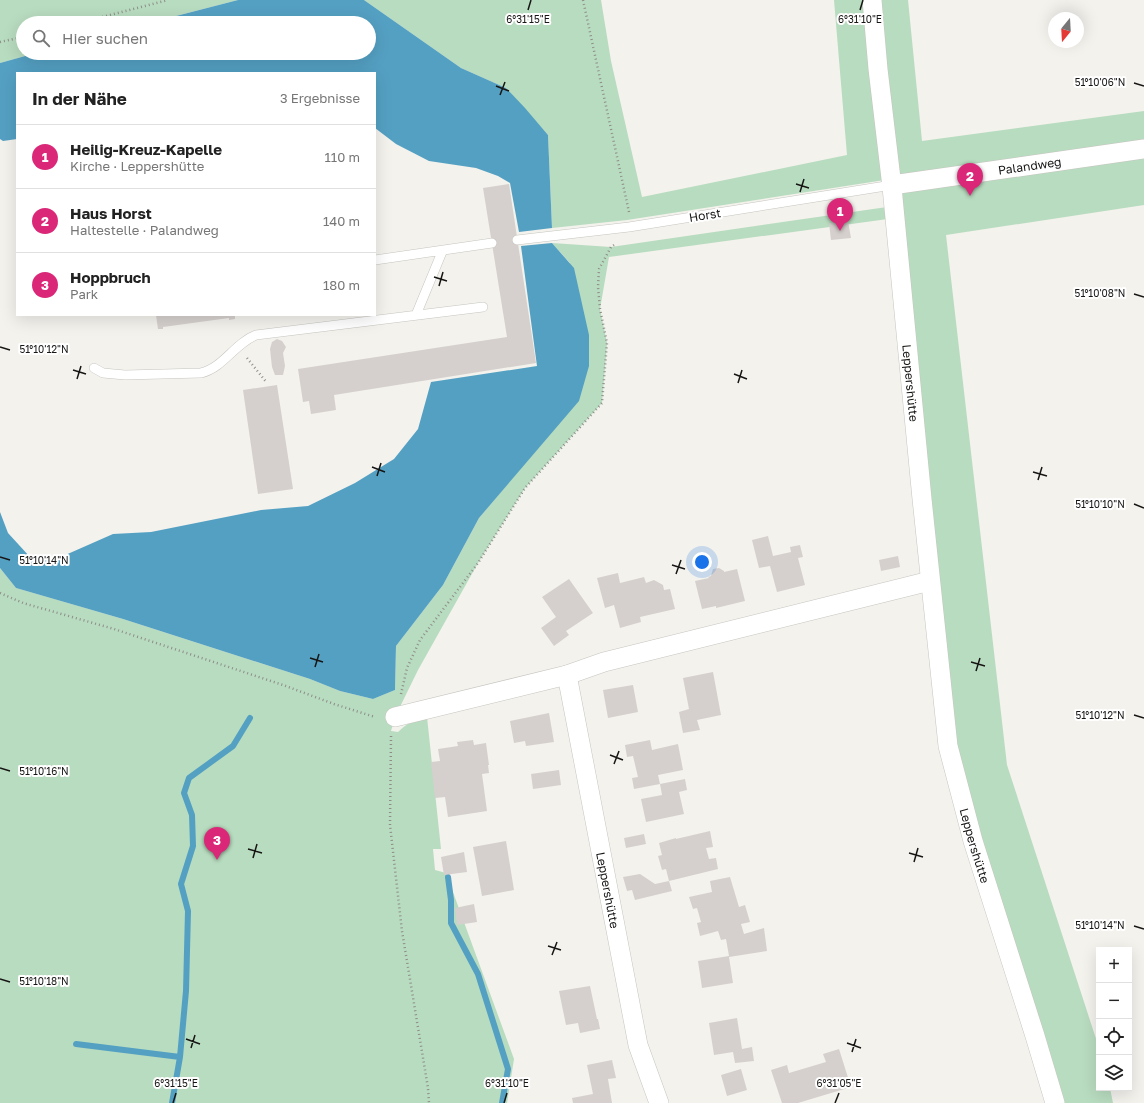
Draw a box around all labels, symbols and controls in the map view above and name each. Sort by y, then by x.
north arrow [1048,12,1084,48]
text: 6°31'15"E [506,13,550,25]
text: 6°31'10"E [838,13,882,25]
search box [16,16,376,60]
icon: search [30,27,52,49]
text: Hier suchen [62,29,148,47]
text: 51°10'06"N [1075,76,1125,88]
text: In der Nähe [32,88,127,109]
text: 3 Ergebnisse [280,90,360,106]
text: Heilig-Kreuz-Kapelle [70,140,222,158]
text: 1 [42,149,48,165]
text: 110 m [325,149,360,165]
street label: Palandweg [997,153,1062,177]
text: Kirche · Leppershütte [70,158,204,174]
pin: 2 [957,163,983,196]
pin: 1 [827,198,853,231]
text: Haus Horst [70,204,152,222]
street label: Horst [688,205,722,225]
text: 2 [41,213,49,229]
text: 140 m [323,213,360,229]
text: Haltestelle · Palandweg [70,222,219,238]
text: Hoppbruch [70,268,151,286]
text: 3 [41,277,49,293]
text: 180 m [323,277,360,293]
text: Park [70,286,98,302]
text: 51°10'08"N [1075,287,1125,299]
text: 51°10'12"N [19,343,69,355]
street label: Leppershütte [900,344,922,422]
text: 51°10'10"N [1075,498,1125,510]
your location [692,552,712,572]
text: 51°10'14"N [19,554,69,566]
text: 51°10'12"N [1075,709,1125,721]
text: 51°10'16"N [19,765,69,777]
street label: Leppershütte [957,806,993,885]
pin: 3 [204,827,230,860]
street label: Leppershütte [594,851,623,930]
text: 51°10'14"N [1075,919,1125,931]
map controls [1096,947,1132,1091]
button: + [1096,947,1132,983]
text: 51°10'18"N [19,975,69,987]
button: − [1096,983,1132,1019]
button: locate [1096,1019,1132,1055]
button: layers [1096,1055,1132,1091]
text: 6°31'15"E [154,1077,198,1089]
text: 6°31'10"E [485,1077,529,1089]
text: 6°31'05"E [817,1077,861,1089]

